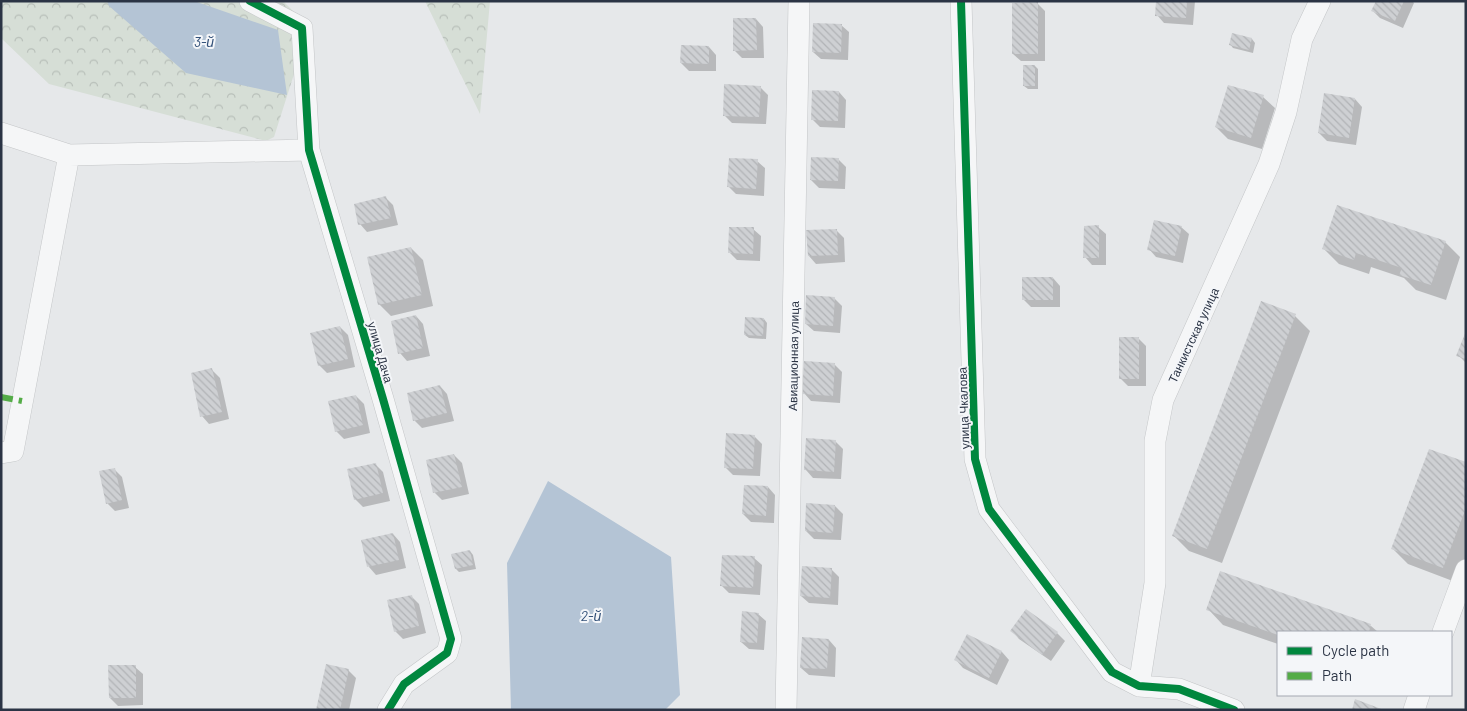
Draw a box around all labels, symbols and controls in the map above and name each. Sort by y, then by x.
water label: 3-й [194,33,214,50]
street label: Танкистская улица [1165,285,1222,385]
street label: Авиационная улица [785,301,802,411]
street label: улица Дача [365,320,396,385]
street label: улица Чкалова [955,366,972,449]
water label: 2-й [581,607,601,624]
legend [1277,631,1452,696]
text: Cycle path [1322,641,1389,659]
text: Path [1322,666,1352,684]

